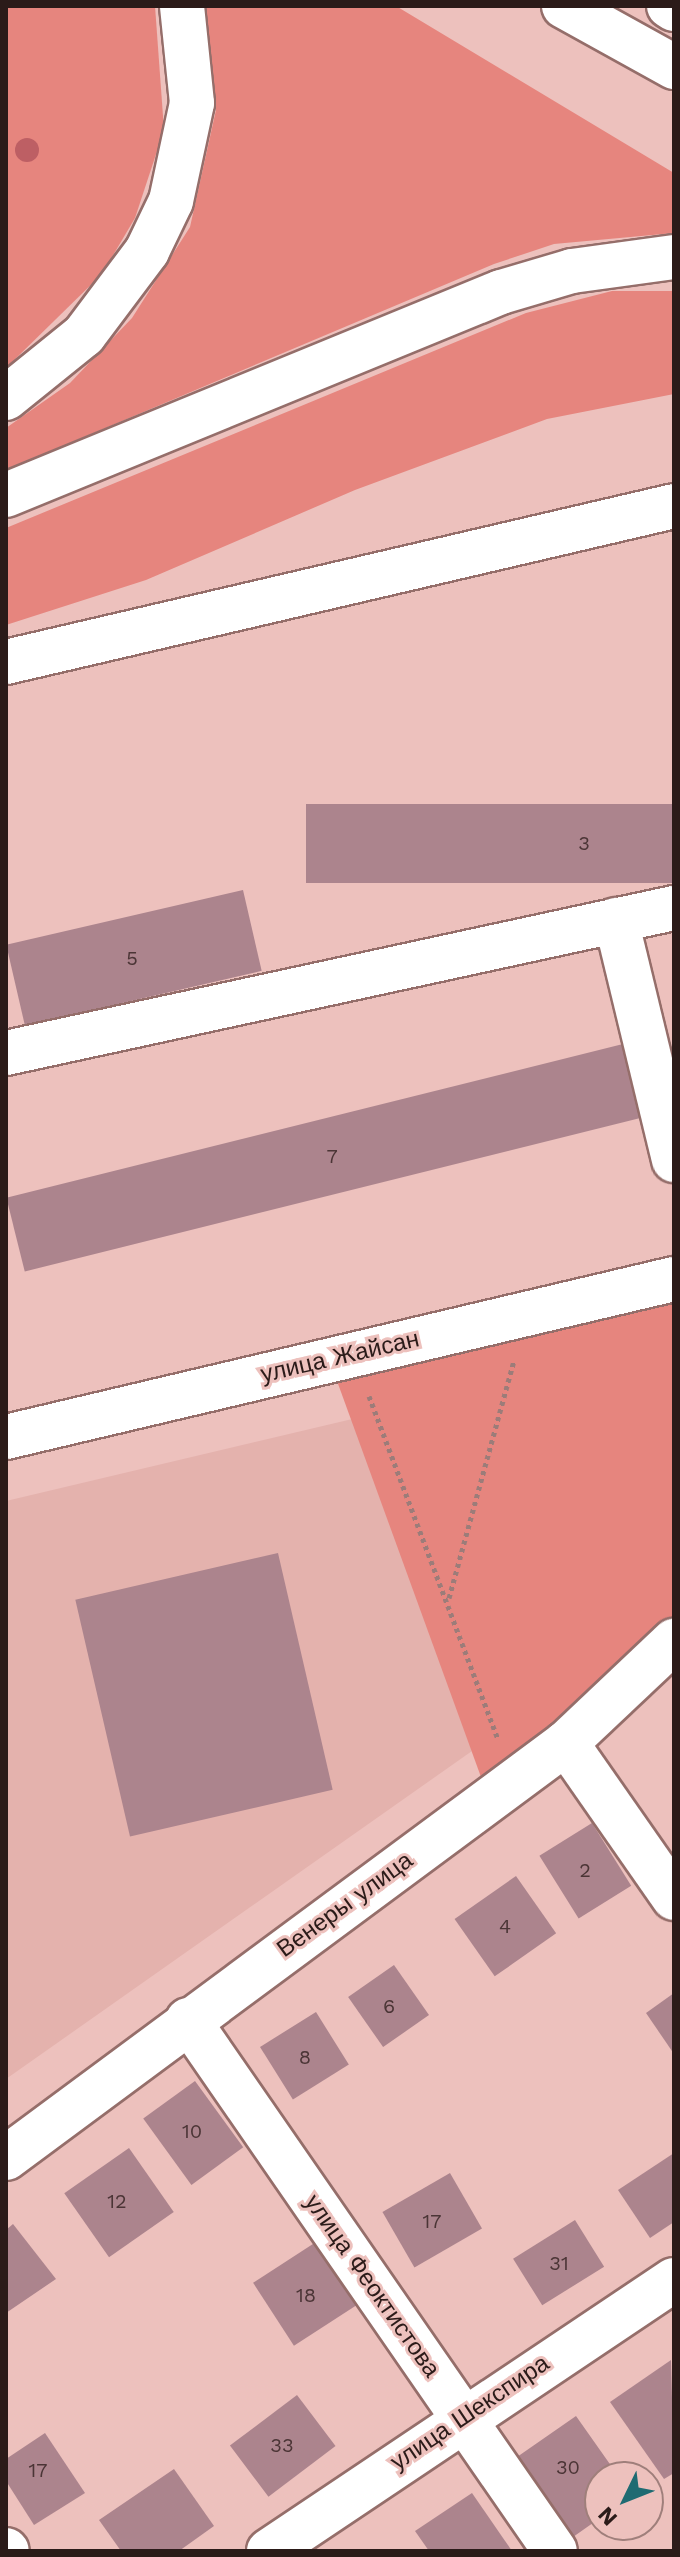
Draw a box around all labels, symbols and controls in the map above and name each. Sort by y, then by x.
house number: 3 [578,831,590,855]
house number: 5 [126,946,138,970]
house number: 7 [326,1144,338,1168]
street label: улица Жайсан [258,1325,422,1389]
street label: Венеры улица [272,1846,418,1964]
house number: 2 [579,1858,591,1882]
house number: 4 [499,1914,511,1938]
house number: 6 [383,1994,395,2018]
house number: 8 [299,2045,311,2069]
house number: 10 [182,2119,202,2143]
house number: 12 [107,2189,127,2213]
street label: улица Феоктистова [298,2189,446,2383]
house number: 17 [422,2209,442,2233]
house number: 31 [549,2251,569,2275]
house number: 18 [296,2283,316,2307]
street label: улица Шекспира [385,2349,555,2477]
house number: 33 [270,2433,294,2457]
house number: 30 [556,2455,580,2479]
house number: 17 [28,2458,48,2482]
north arrow [584,2461,664,2541]
text: N [593,2502,622,2531]

